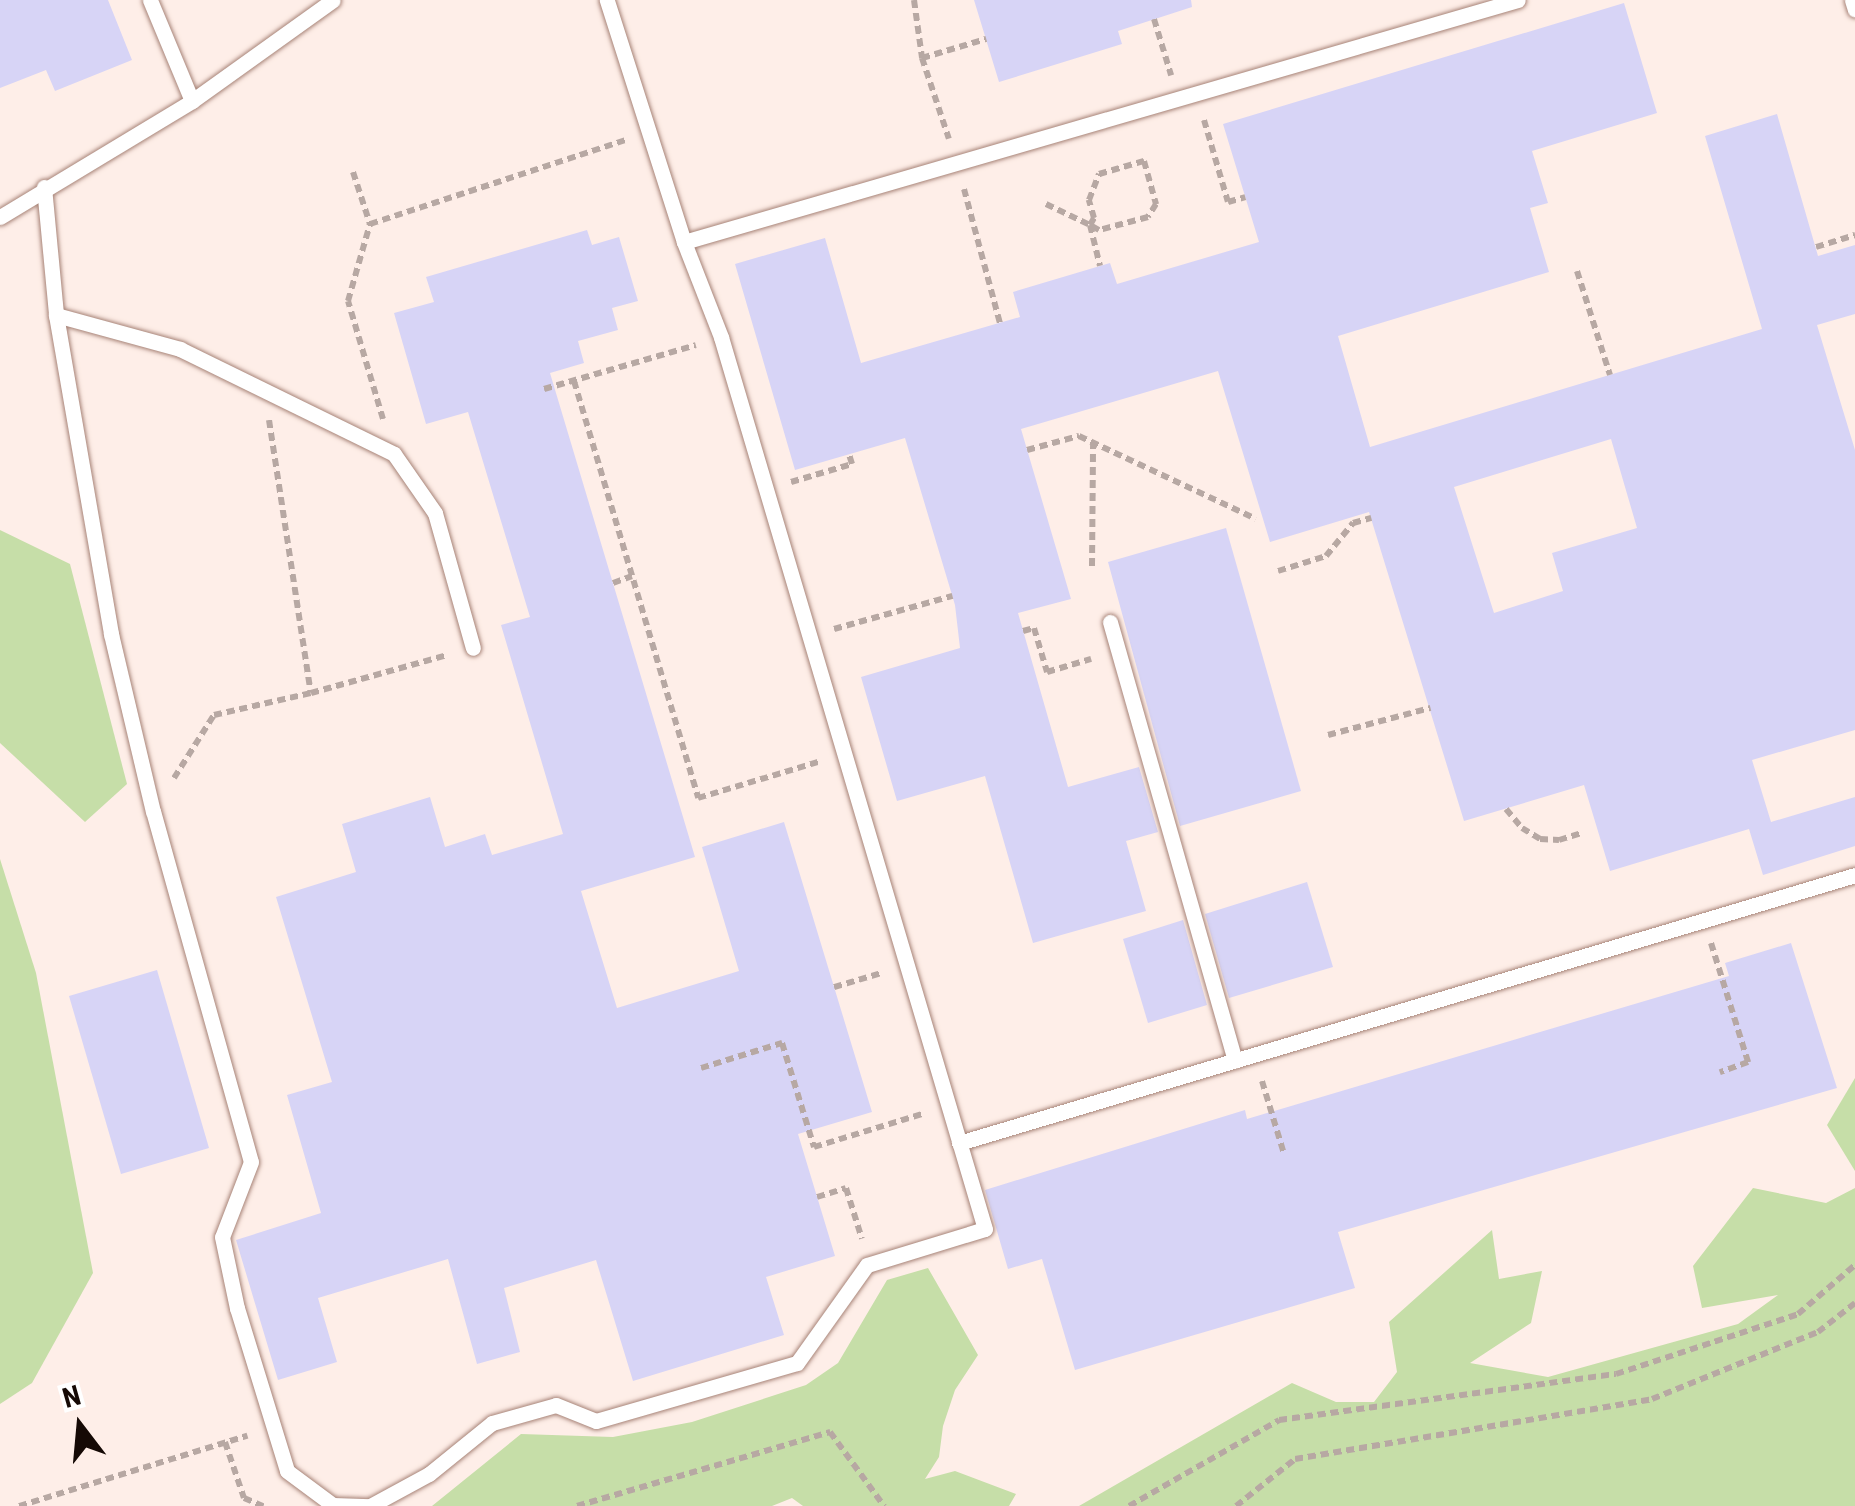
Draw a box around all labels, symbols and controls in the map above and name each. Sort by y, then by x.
north arrow [30,1376,130,1476]
text: N [59,1378,84,1415]

